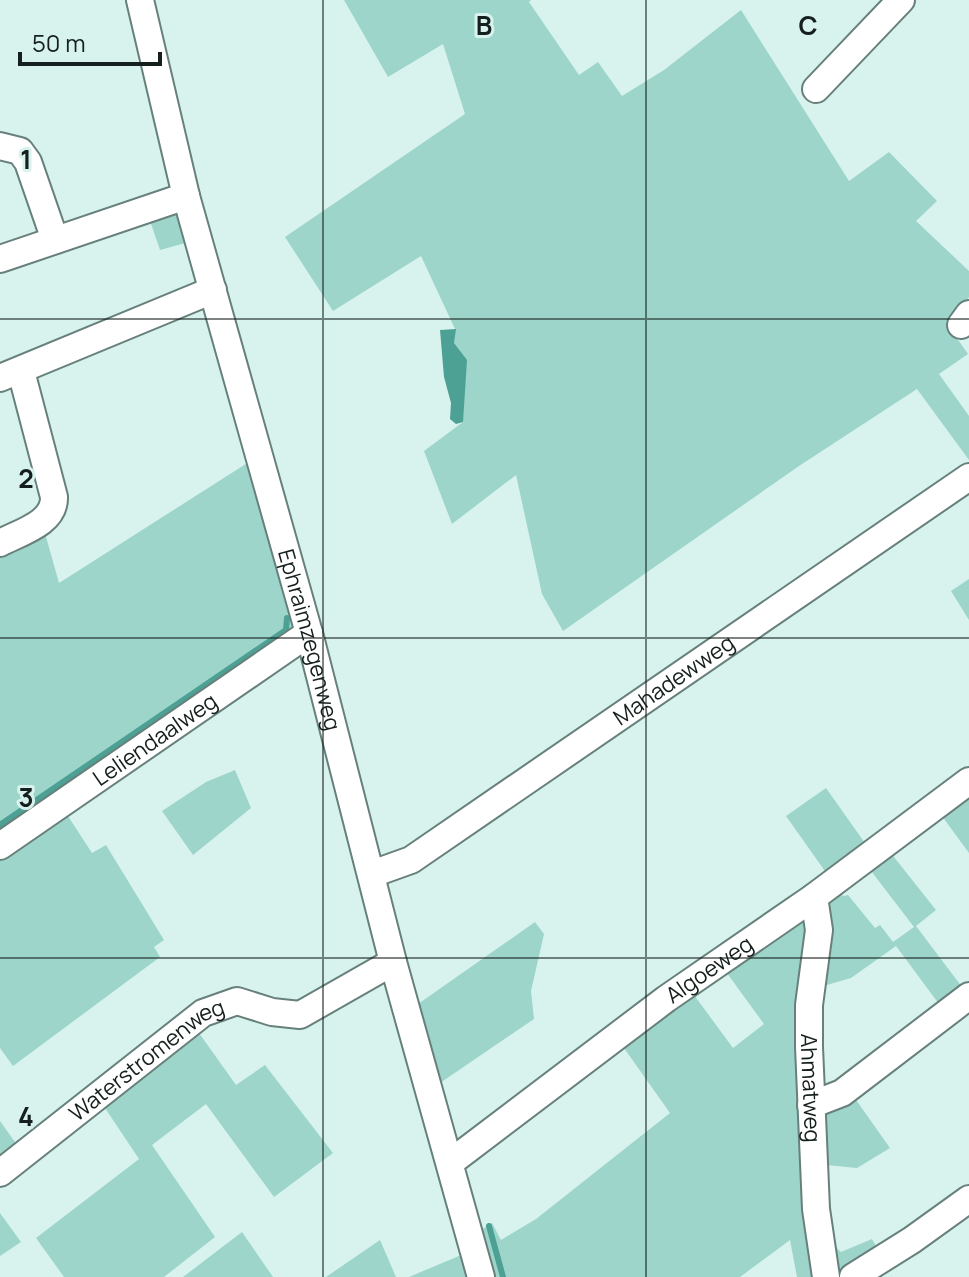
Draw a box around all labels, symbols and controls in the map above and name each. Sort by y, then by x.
text: B [476,7,492,43]
text: C [798,7,818,43]
scale bar [20,16,160,66]
text: 50 m [32,26,86,59]
text: 1 [20,141,32,177]
text: 2 [18,460,34,496]
street label: Ephraimzegenweg [271,545,348,734]
street label: Mahadewweg [607,628,740,732]
street label: Leliendaalweg [87,686,223,793]
text: 3 [18,779,34,815]
street label: Algoeweg [659,929,759,1010]
street label: Waterstromenweg [63,992,228,1128]
street label: Ahmatweg [794,1033,828,1143]
text: 4 [18,1098,34,1134]

